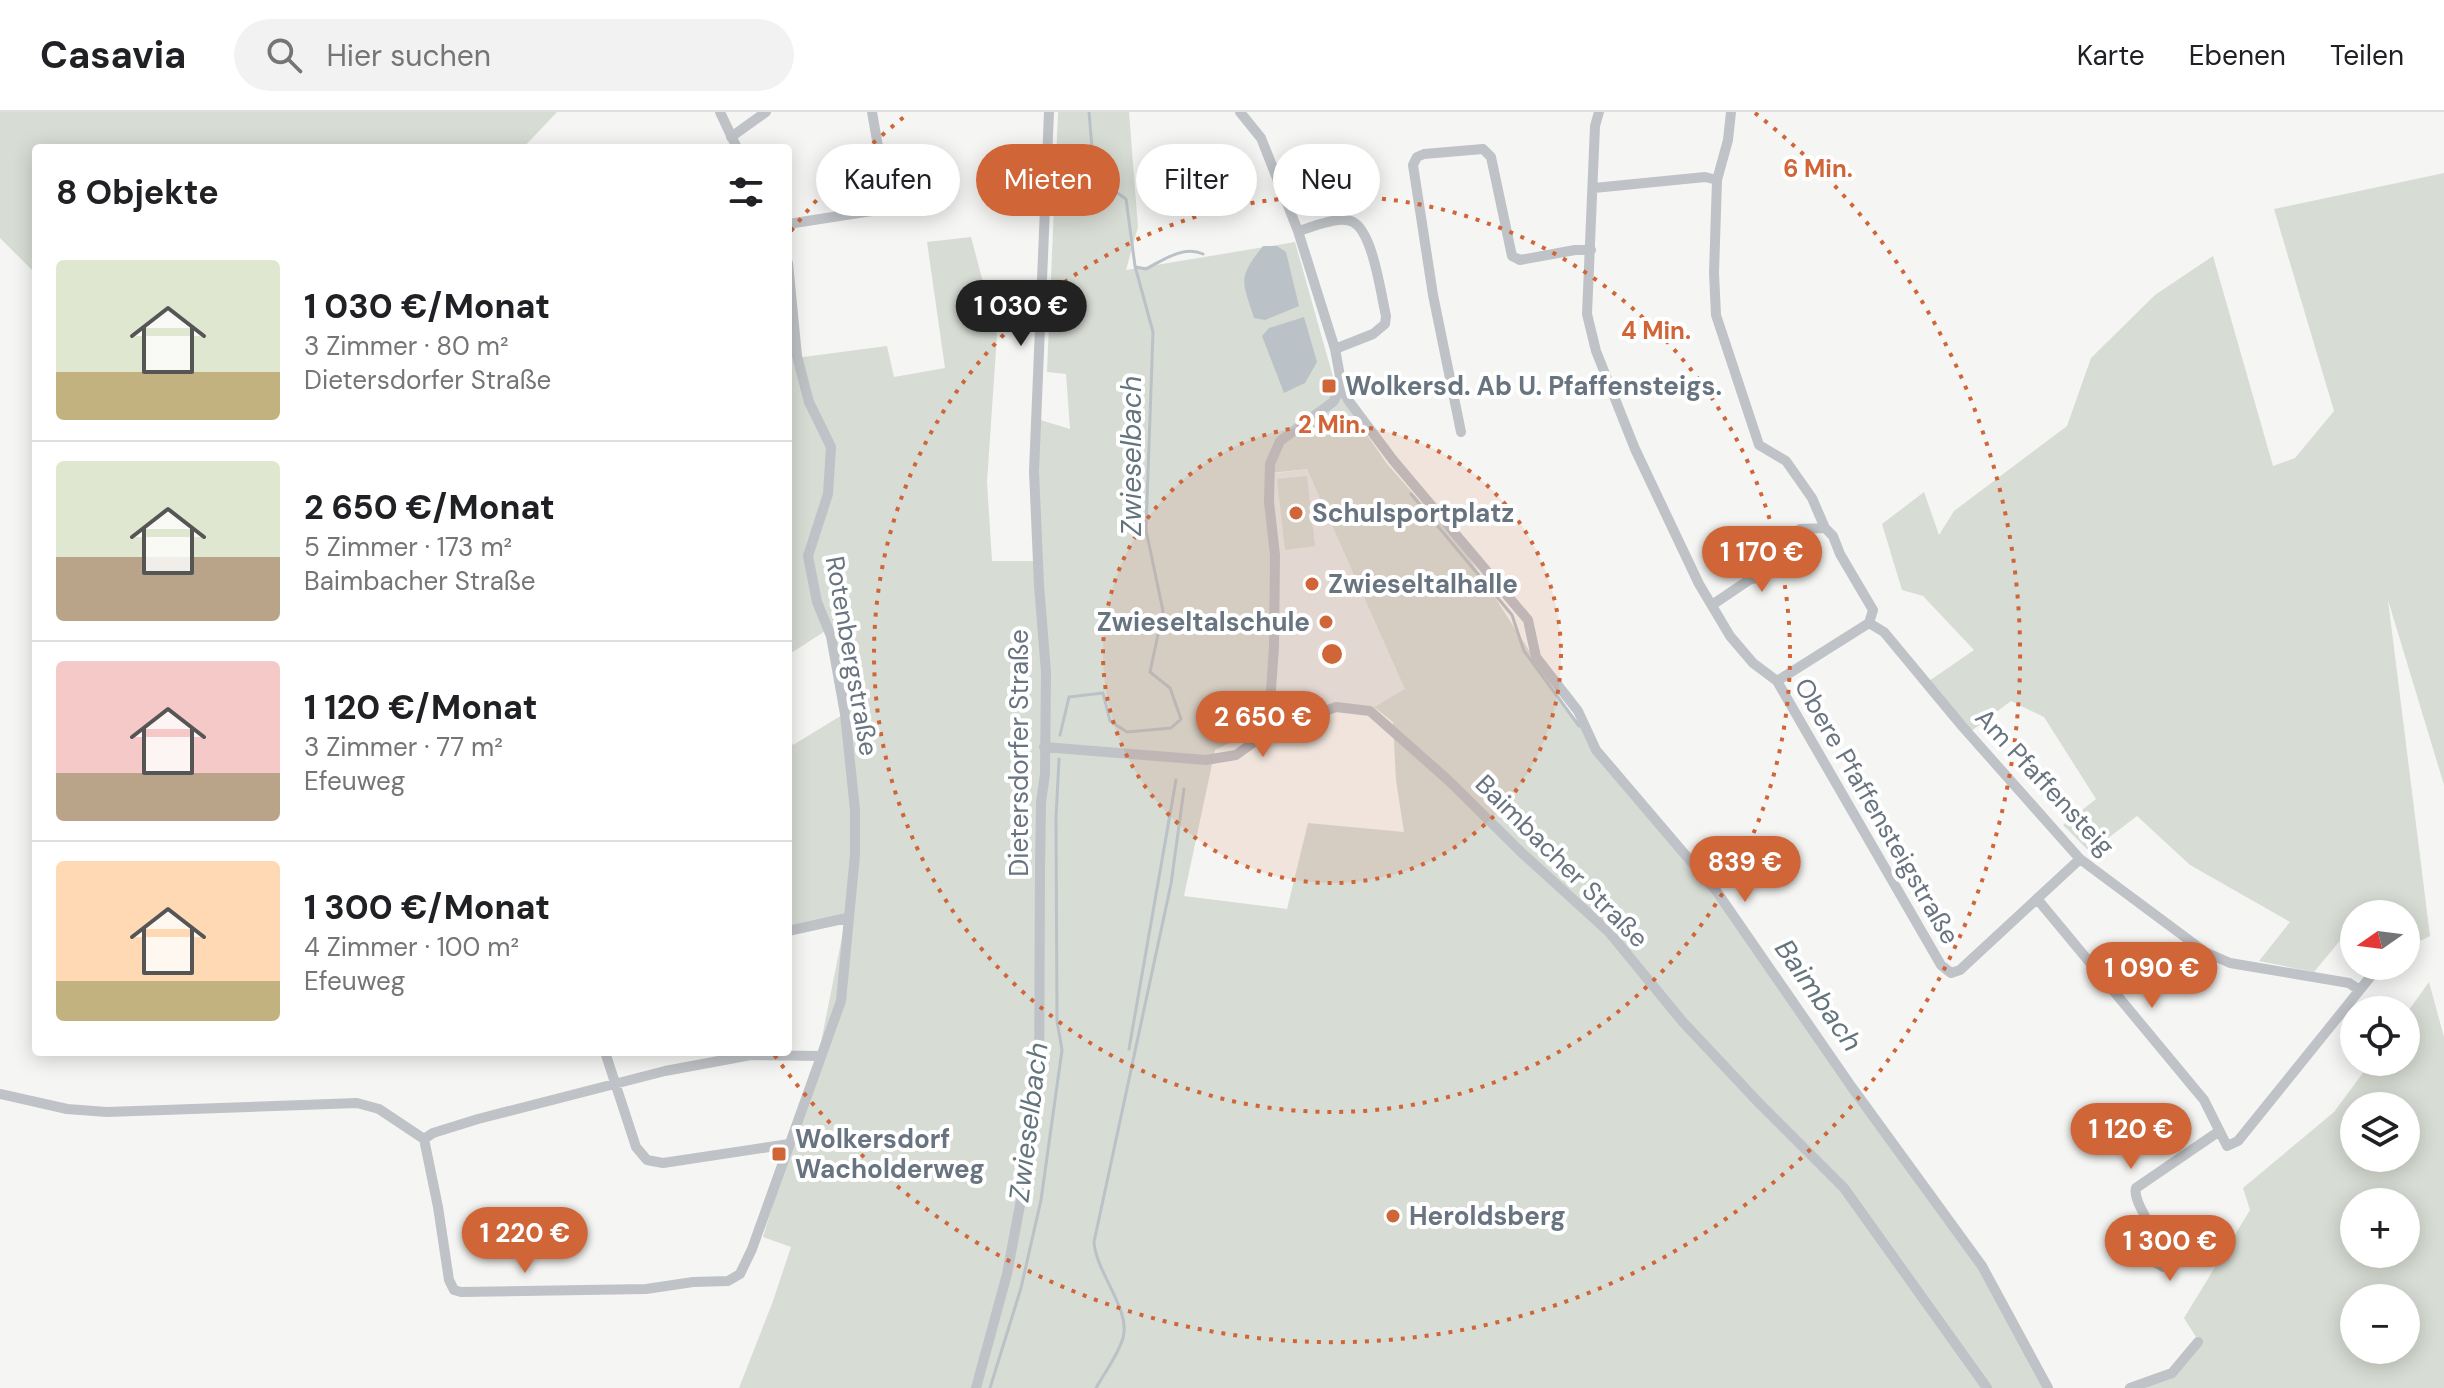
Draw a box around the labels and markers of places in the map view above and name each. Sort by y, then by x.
pin: 1 030 € [947,280,1095,348]
place label: Wolkersd. Ab U. Pfaffensteigs. [1345,369,1722,403]
marker: Wolkersd. Ab U. Pfaffensteigs. [1320,377,1338,395]
place label: Schulsportplatz [1312,496,1514,530]
marker: Schulsportplatz [1287,504,1305,522]
pin: 1 170 € [1688,526,1836,594]
place label: Zwieseltalhalle [1328,567,1518,601]
marker: Zwieseltalhalle [1303,575,1321,593]
place label: Zwieseltalschule [1097,605,1310,639]
marker: Zwieseltalschule [1317,613,1335,631]
centre of rings [1318,640,1346,668]
pin: 2 650 € [1189,691,1337,759]
pin: 839 € [1689,836,1801,904]
pin: 1 090 € [2078,942,2226,1010]
pin: 1 120 € [2057,1103,2205,1171]
place label: Wolkersdorf Wacholderweg [795,1122,985,1186]
marker: Wolkersdorf Wacholderweg [770,1145,788,1163]
place label: Heroldsberg [1409,1199,1566,1233]
pin: 1 220 € [451,1207,599,1275]
marker: Heroldsberg [1384,1207,1402,1225]
pin: 1 300 € [2096,1215,2244,1283]

